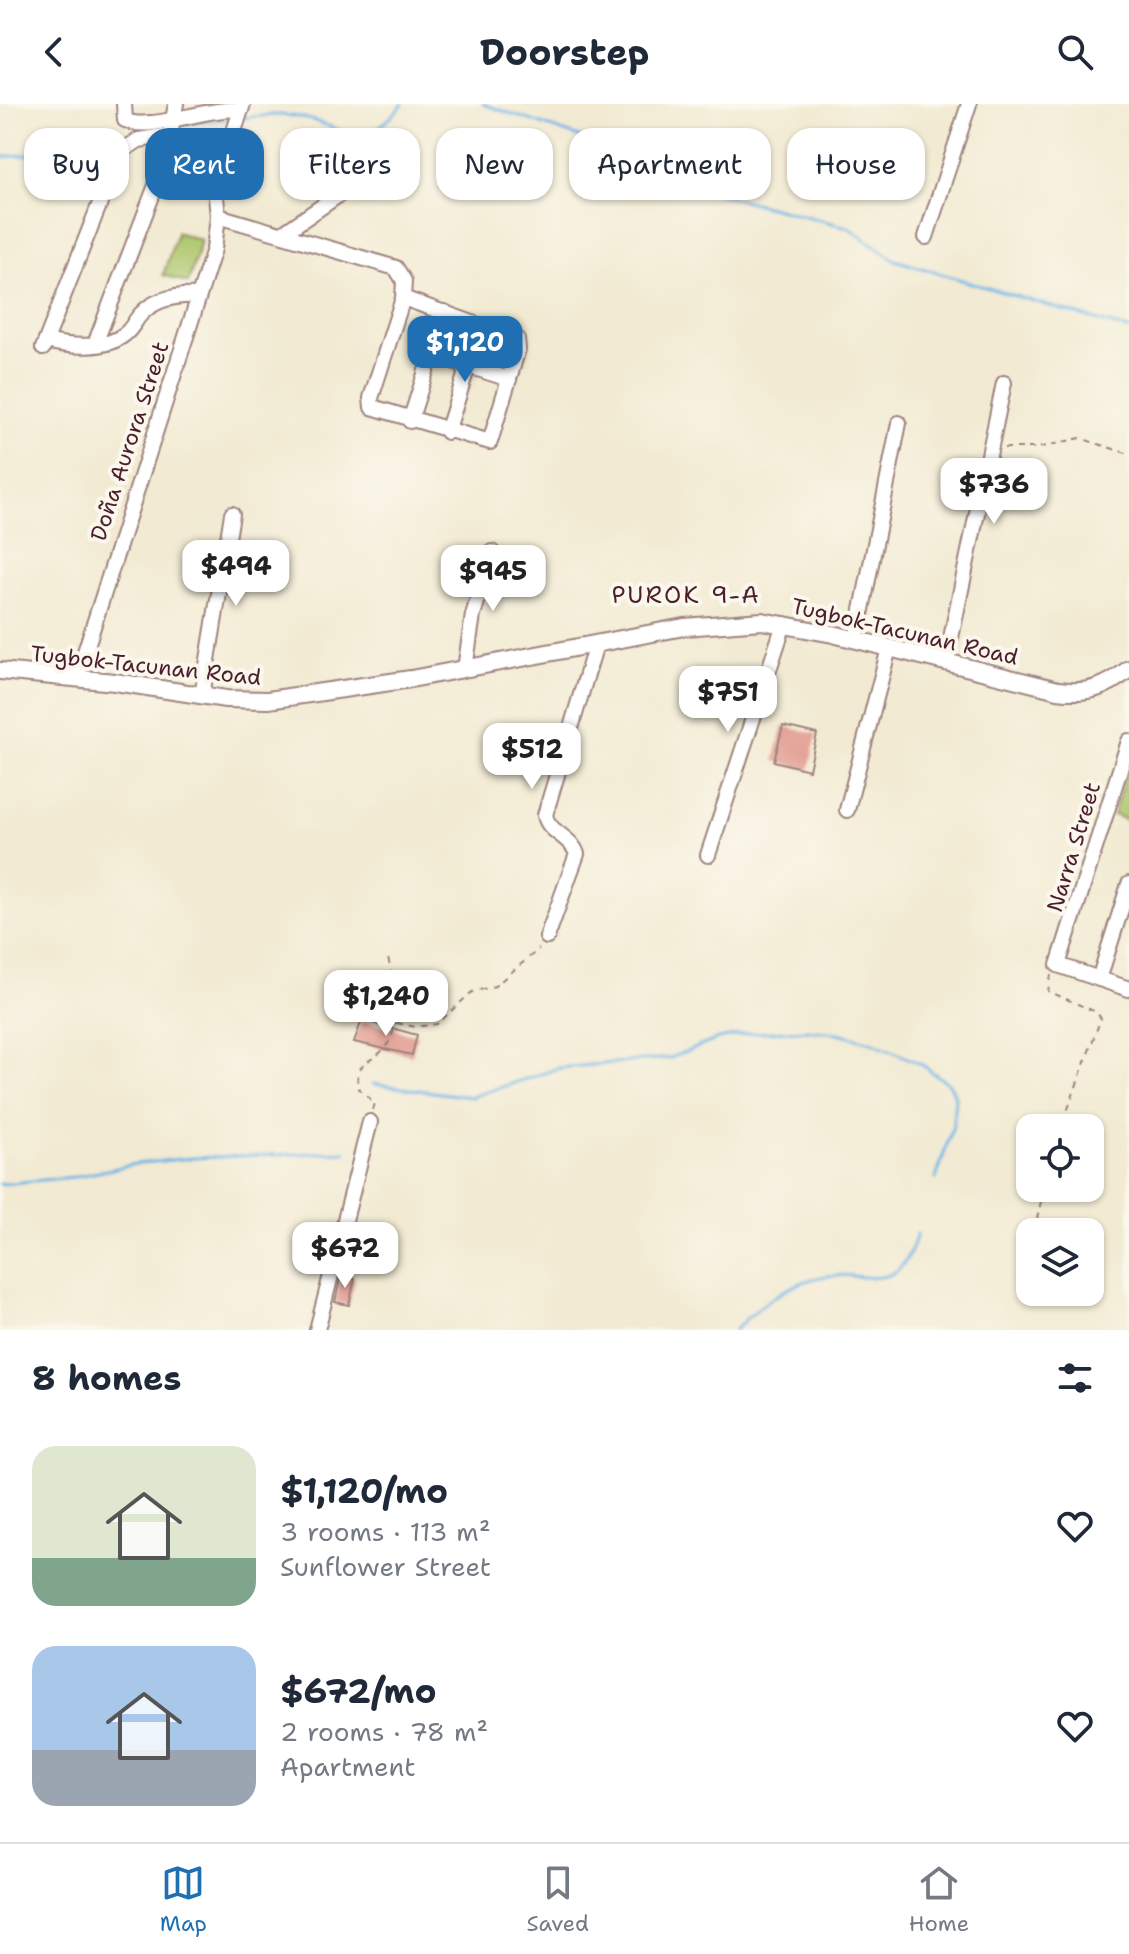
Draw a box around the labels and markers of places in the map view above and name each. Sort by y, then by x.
pin: $1,120 [400,316,530,384]
pin: $736 [947,458,1041,526]
pin: $494 [189,540,283,608]
pin: $945 [446,545,540,613]
pin: $751 [681,666,775,734]
pin: $512 [485,723,579,791]
pin: $1,240 [321,970,451,1038]
pin: $672 [298,1222,392,1290]

